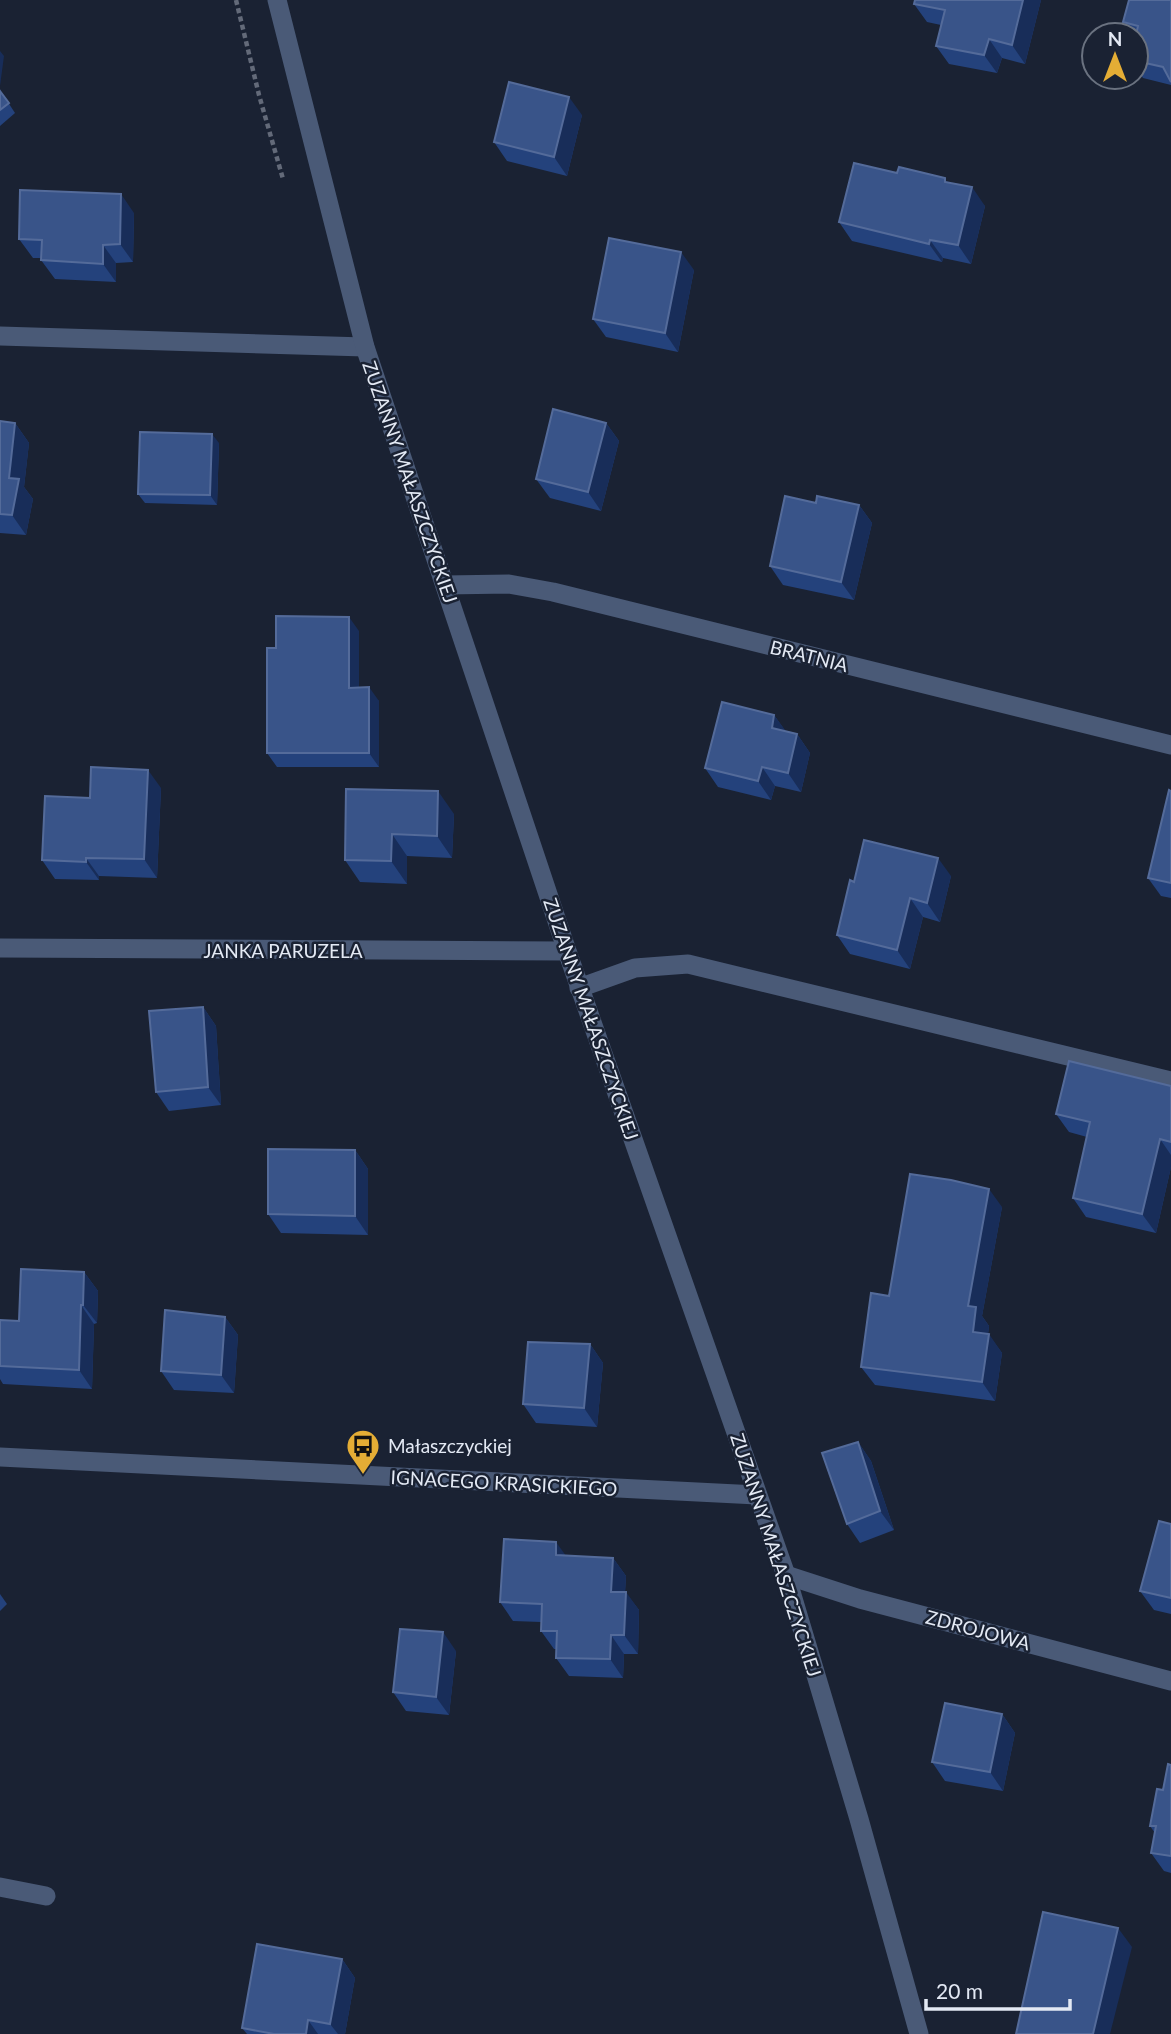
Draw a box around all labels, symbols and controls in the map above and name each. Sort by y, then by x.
north arrow [1080,21,1150,91]
text: N [1108,27,1122,50]
street label: ZUZANNY MAŁASZCZYCKIEJ [358,358,463,606]
street label: BRATNIA [768,635,851,676]
street label: ZUZANNY MAŁASZCZYCKIEJ [539,895,644,1143]
street label: JANKA PARUZELA [203,939,363,962]
bus stop icon: Małaszczyckiej [344,1427,382,1476]
street label: ZUZANNY MAŁASZCZYCKIEJ [726,1430,827,1679]
place label: Małaszczyckiej [388,1434,512,1457]
street label: IGNACEGO KRASICKIEGO [390,1465,618,1500]
street label: ZDROJOWA [924,1605,1033,1654]
scale bar [926,1968,1070,2012]
text: 20 m [936,1978,983,2003]

